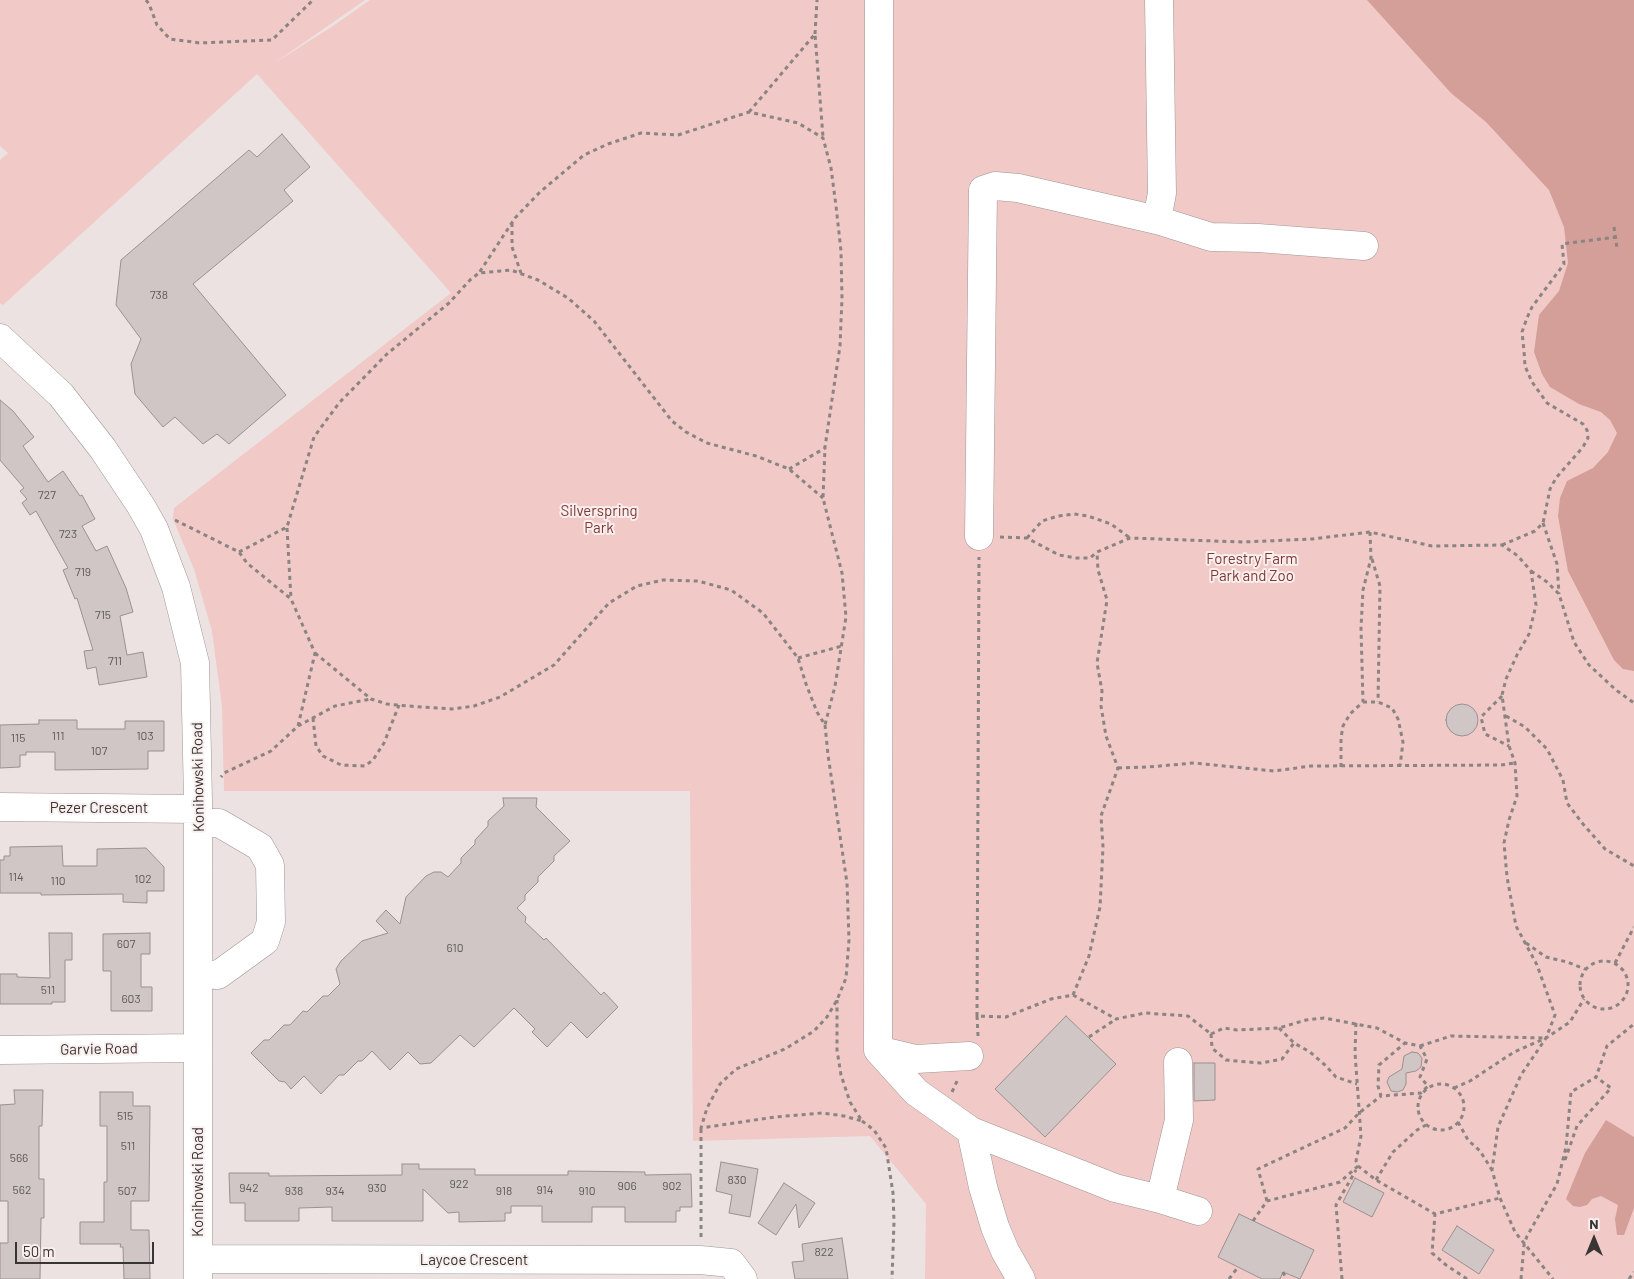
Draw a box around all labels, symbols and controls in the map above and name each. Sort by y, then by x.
house number: 738 [150,288,168,302]
house number: 727 [38,488,56,502]
park label: Silverspring Park [560,502,638,537]
house number: 723 [59,527,77,541]
park label: Forestry Farm Park and Zoo [1206,550,1298,585]
house number: 719 [75,565,91,579]
house number: 715 [95,608,111,622]
house number: 711 [108,654,122,668]
street label: Konihowski Road [188,722,208,832]
house number: 111 [52,729,64,743]
house number: 103 [136,729,154,743]
house number: 115 [11,731,25,745]
house number: 107 [91,744,107,758]
street label: Pezer Crescent [50,799,148,817]
house number: 114 [8,870,24,884]
house number: 102 [134,872,152,886]
house number: 110 [50,874,66,888]
house number: 607 [117,937,135,951]
house number: 610 [447,941,463,955]
house number: 511 [41,983,55,997]
house number: 603 [121,992,141,1006]
street label: Garvie Road [60,1039,138,1059]
house number: 515 [117,1109,133,1123]
street label: Konihowski Road [189,1127,207,1237]
house number: 511 [121,1139,135,1153]
house number: 566 [10,1151,28,1165]
house number: 830 [727,1173,747,1187]
house number: 922 [449,1177,469,1191]
house number: 906 [617,1179,637,1193]
house number: 902 [662,1179,682,1193]
house number: 942 [239,1181,259,1195]
house number: 930 [367,1181,387,1195]
house number: 562 [13,1183,31,1197]
house number: 914 [537,1183,553,1197]
house number: 507 [118,1184,136,1198]
house number: 938 [285,1184,303,1198]
house number: 934 [325,1184,345,1198]
house number: 918 [496,1184,512,1198]
house number: 910 [579,1184,595,1198]
north arrow [1569,1214,1619,1264]
text: N [1589,1215,1599,1232]
scale bar [18,1232,156,1264]
text: 50 m [23,1242,55,1260]
house number: 822 [814,1245,834,1259]
street label: Laycoe Crescent [420,1251,528,1269]

